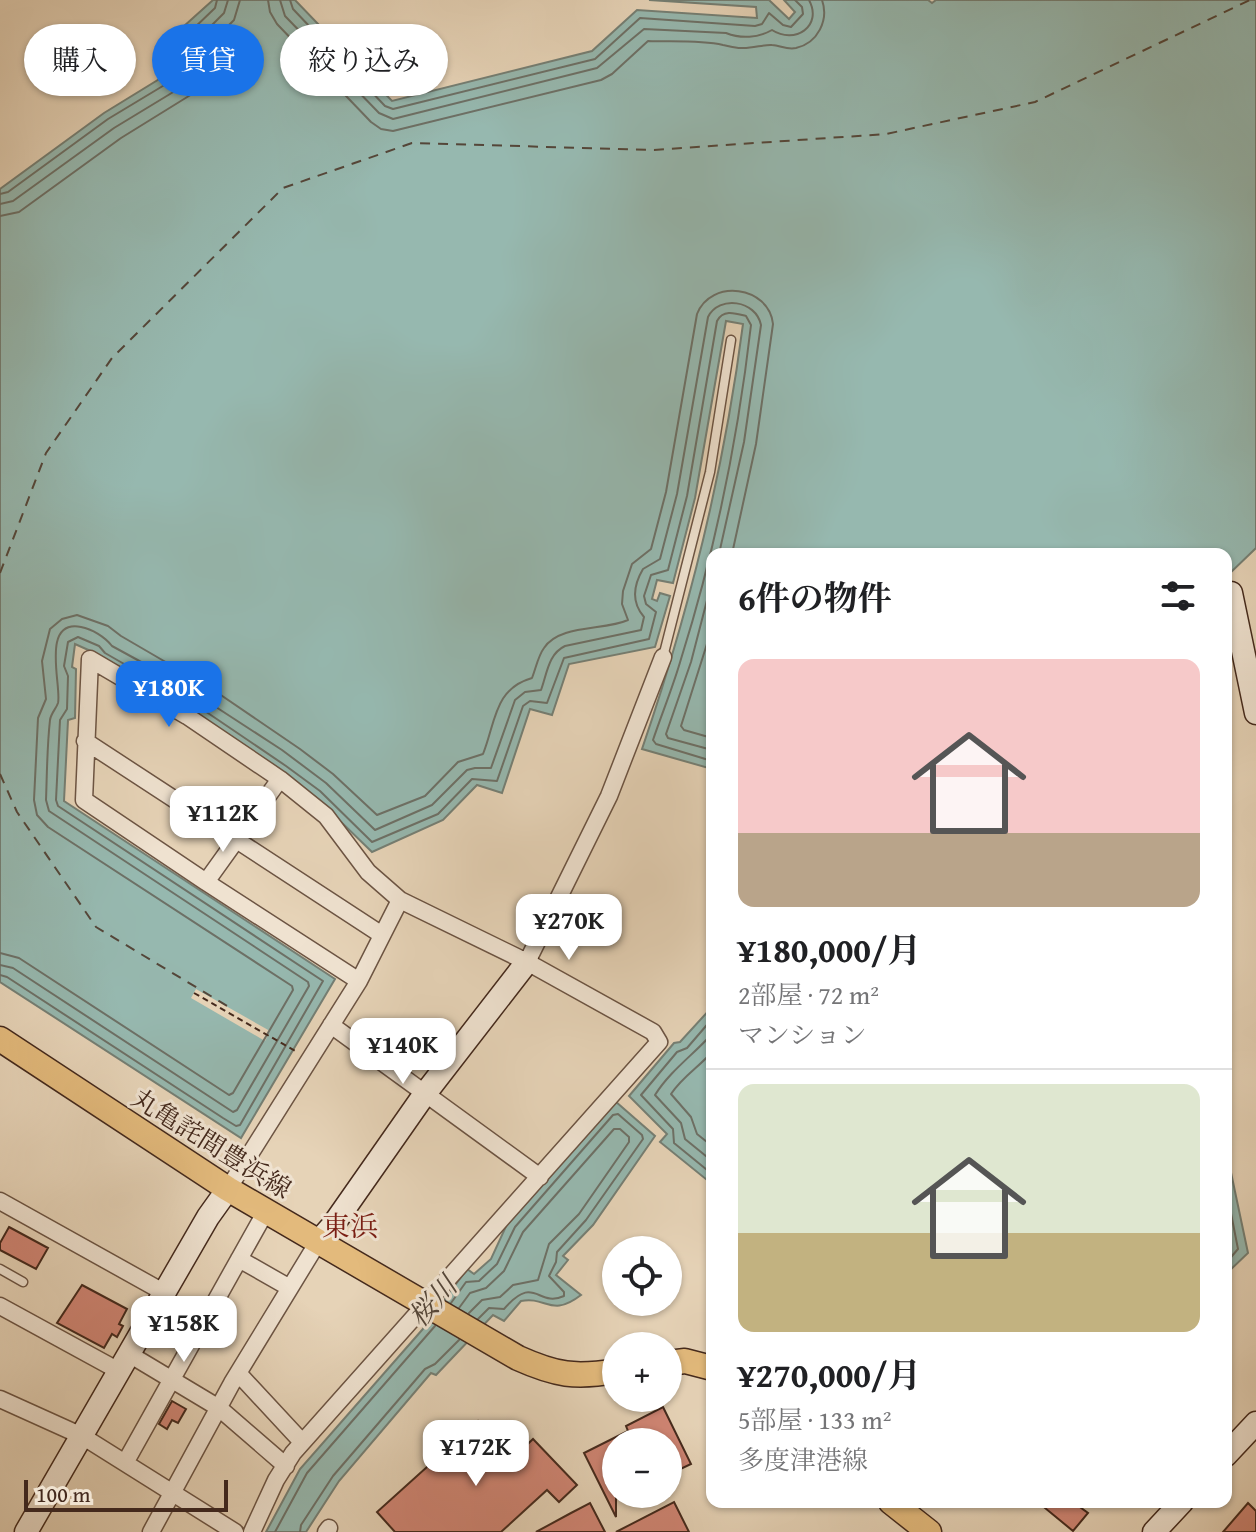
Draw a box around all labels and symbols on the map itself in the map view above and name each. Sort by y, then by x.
pin: ¥180K [113,661,225,729]
pin: ¥112K [167,786,279,854]
pin: ¥270K [513,894,625,962]
pin: ¥140K [347,1018,459,1086]
street label: 丸亀詫間豊浜線 [124,1078,300,1208]
district label: 東浜 [322,1205,378,1246]
water label: 桜川 [398,1264,468,1336]
pin: ¥158K [128,1296,240,1364]
pin: ¥172K [420,1420,532,1488]
scale bar [24,1476,228,1512]

